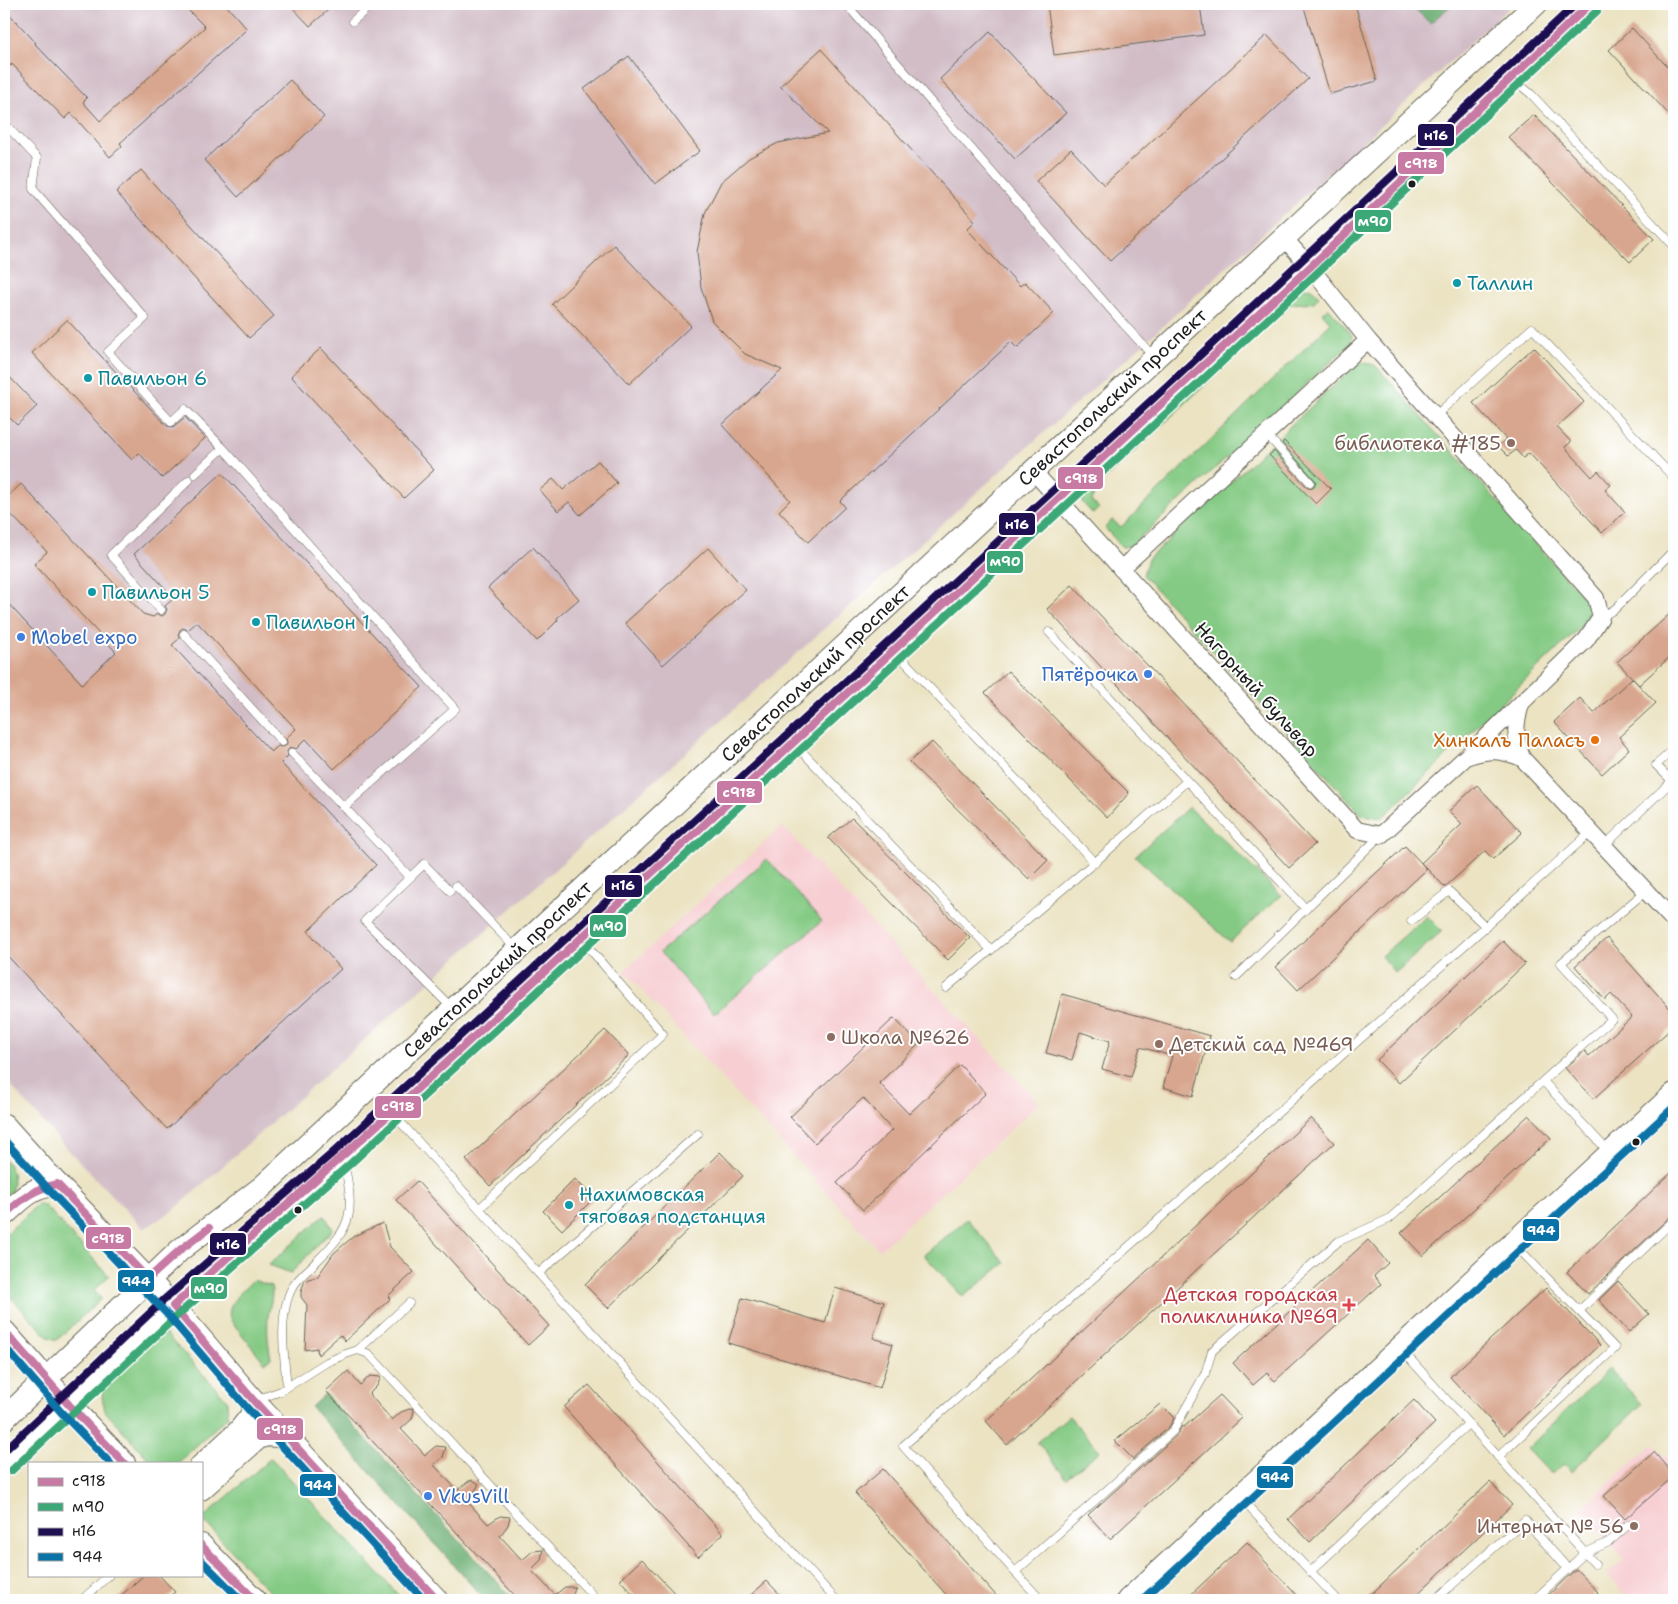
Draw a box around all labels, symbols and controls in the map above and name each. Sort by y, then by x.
line badge: н16 [1417,123,1455,147]
text: н16 [1424,126,1448,144]
line badge: с918 [1397,151,1445,175]
text: с918 [1405,154,1438,172]
unlabelled marker [1407,179,1417,189]
line badge: м90 [1354,209,1392,233]
text: м90 [1357,212,1389,230]
place label: Таллин [1467,271,1533,296]
marker: Таллин [1451,277,1463,289]
street label: Севастопольский проспект [1012,303,1212,492]
place label: Павильон 6 [98,366,207,391]
marker: Павильон 6 [82,372,94,384]
place label: библиотека #185 [1334,431,1501,456]
marker: библиотека #185 [1505,437,1517,449]
line badge: с918 [1057,466,1104,490]
text: с918 [1065,469,1098,487]
line badge: н16 [998,512,1036,536]
text: н16 [1005,515,1029,533]
line badge: м90 [986,550,1024,574]
text: м90 [989,552,1021,570]
street label: Севастопольский проспект [715,579,915,768]
place label: Павильон 5 [102,580,210,605]
marker: Павильон 5 [86,586,98,598]
place label: Павильон 1 [266,610,370,635]
marker: Павильон 1 [250,616,262,628]
street label: Нагорный бульвар [1189,616,1324,762]
place label: Mobel expo [31,625,138,650]
marker: Mobel expo [15,631,27,643]
place label: Пятёрочка [1042,662,1138,687]
marker: Пятёрочка [1142,668,1154,680]
place label: Хинкалъ Паласъ [1433,728,1585,753]
marker: Хинкалъ Паласъ [1589,734,1601,746]
line badge: с918 [716,780,763,804]
text: с918 [723,783,756,801]
line badge: н16 [604,874,643,898]
street label: Севастопольский проспект [397,875,597,1064]
text: н16 [611,876,635,894]
line badge: м90 [589,914,627,938]
text: м90 [592,917,624,935]
place label: Школа №626 [841,1025,970,1050]
marker: Школа №626 [825,1031,837,1043]
place label: Детский сад №469 [1169,1032,1354,1057]
marker: Детский сад №469 [1153,1038,1165,1050]
line badge: с918 [374,1095,422,1119]
text: с918 [382,1097,415,1115]
unlabelled marker [1631,1137,1641,1147]
place label: Нахимовская тяговая подстанция [579,1182,766,1229]
marker: Нахимовская тяговая подстанция [563,1199,575,1211]
unlabelled marker [293,1205,303,1215]
line badge: 944 [1522,1218,1560,1242]
text: 944 [1526,1221,1556,1239]
line badge: с918 [85,1226,132,1250]
text: с918 [92,1229,125,1247]
line badge: н16 [209,1232,247,1256]
text: н16 [216,1235,240,1253]
line badge: 944 [117,1269,155,1293]
text: 944 [121,1272,151,1290]
line badge: м90 [190,1276,228,1300]
text: м90 [193,1279,225,1297]
place label: Детская городская поликлиника №69 [1160,1282,1338,1329]
marker: Детская городская поликлиника №69 [1342,1298,1356,1312]
line badge: с918 [256,1417,304,1441]
text: с918 [264,1420,297,1438]
legend [28,1462,202,1576]
line badge: 944 [1256,1465,1294,1489]
text: 944 [1260,1468,1290,1486]
text: с918 [72,1471,106,1491]
line badge: 944 [299,1473,337,1497]
text: 944 [303,1476,333,1494]
place label: VkusVill [438,1484,509,1509]
marker: VkusVill [422,1490,434,1502]
text: м90 [72,1497,104,1517]
place label: Интернат № 56 [1477,1514,1624,1539]
marker: Интернат № 56 [1628,1520,1640,1532]
text: н16 [72,1521,96,1541]
text: 944 [72,1547,102,1567]

